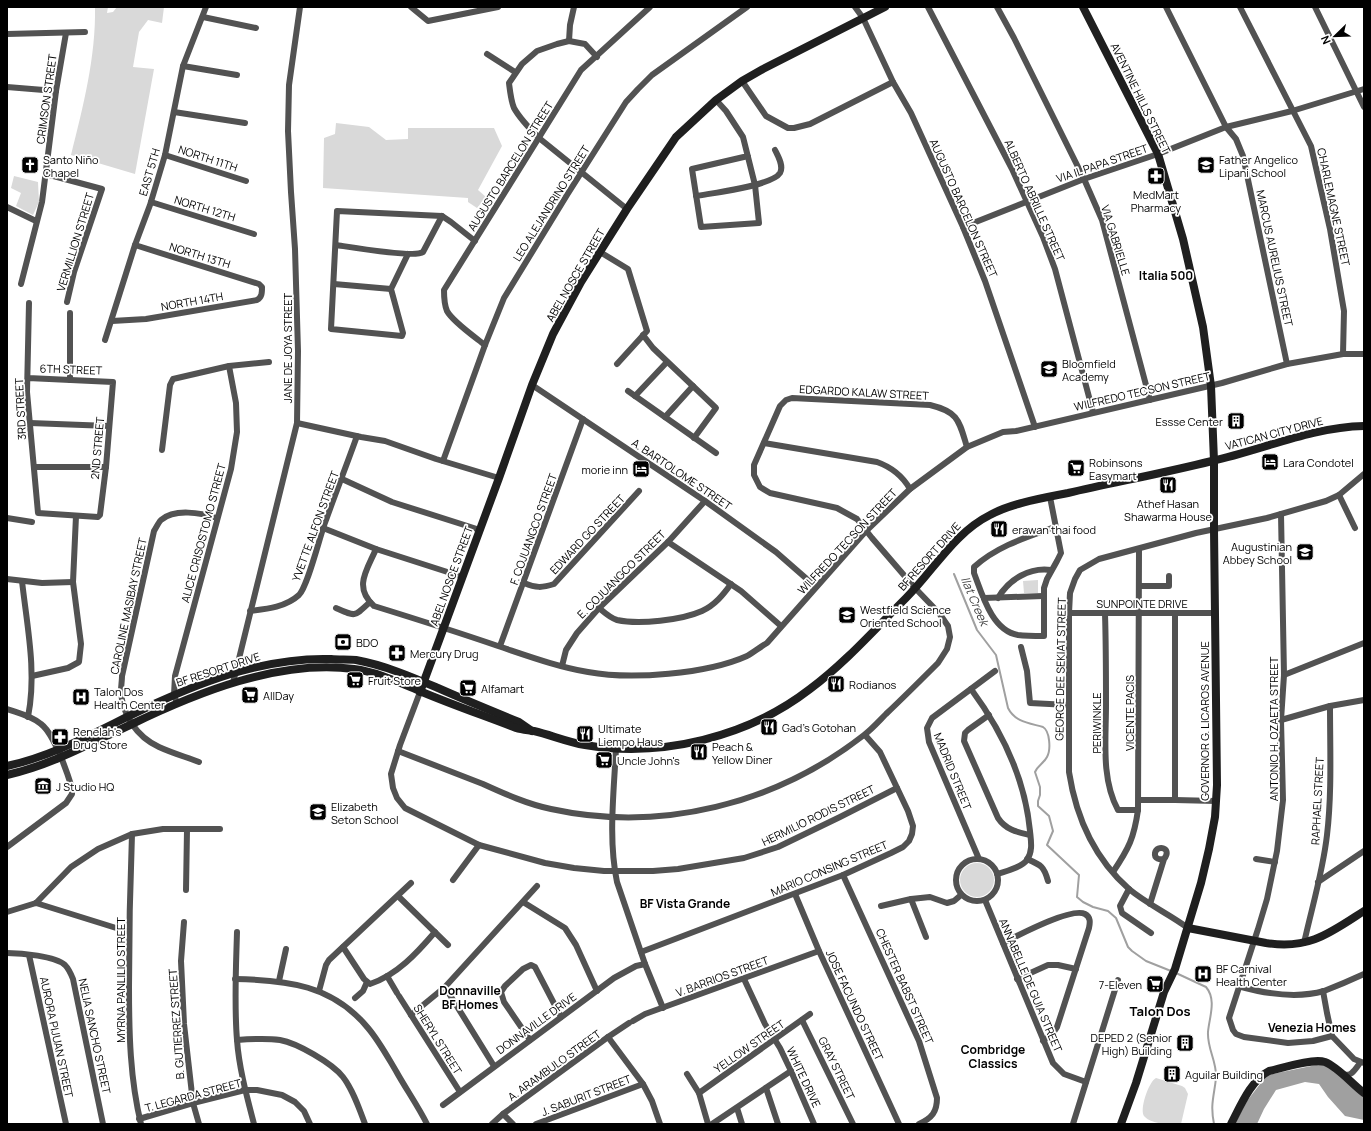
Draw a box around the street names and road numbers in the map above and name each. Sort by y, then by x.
street label: AVENTINE HILLS STREET [1108,40,1175,156]
street label: CRIMSON STREET [32,53,60,145]
street label: AUGUSTO BARCELON STREET [464,98,556,234]
street label: AUGUSTO BARCELON STREET [927,136,1002,280]
street label: ALBERTO ABRILLE STREET [1001,137,1069,264]
street label: VIA IL PAPA STREET [1054,140,1150,186]
street label: NORTH 11TH [176,141,240,175]
street label: LEO ALEJANDRINO STREET [509,142,593,264]
street label: EAST 5TH [135,147,163,197]
street label: CHARLEMAGNE STREET [1314,147,1354,268]
street label: MARCUS AURELIUS STREET [1253,189,1297,328]
street label: VERMILLION STREET [53,190,97,293]
street label: NORTH 12TH [173,192,237,224]
street label: VIA GABRIELLE [1098,203,1134,277]
street label: ABEL NOSCE STREET [542,225,608,324]
street label: NORTH 13TH [168,239,232,271]
street label: NORTH 14TH [160,288,224,314]
street label: JANE DE JOYA STREET [280,292,295,403]
street label: 6TH STREET [40,360,103,378]
street label: WILFREDO TECSON STREET [1072,368,1212,414]
street label: 3RD STREET [11,377,29,440]
street label: EDGARDO KALAW STREET [799,381,930,403]
street label: VATICAN CITY DRIVE [1223,413,1325,453]
street label: 2ND STREET [87,416,107,480]
street label: A. BARTOLOME STREET [629,435,735,513]
street label: ALICE CRISOSTOMO STREET [177,461,229,604]
street label: YVETTE ALFON STREET [288,468,342,583]
street label: F. COJUANGCO STREET [506,471,560,587]
street label: WILFREDO TECSON STREET [794,485,900,597]
street label: EDWARD GO STREET [546,491,628,577]
street label: BF RESORT DRIVE [894,519,964,593]
street label: ABEL NOSCE STREET [426,524,476,628]
street label: E. COJUANGCO STREET [574,526,669,621]
street label: CAROLINE MASIBAY STREET [106,536,150,676]
street label: SUNPOINTE DRIVE [1096,596,1188,611]
street label: GEORGE DEE SEKIAT STREET [1051,597,1069,741]
street label: GOVERNOR G. LICAROS AVENUE [1197,641,1212,801]
street label: BF RESORT DRIVE [174,648,262,690]
street label: ANTONIO H. OZAETA STREET [1266,656,1281,801]
street label: VICENTE PACIS [1122,675,1137,751]
street label: PERIWINKLE [1089,692,1104,754]
street label: MADRID STREET [931,730,975,812]
street label: RAPHAEL STREET [1307,756,1327,845]
street label: HERMILIO RODIS STREET [759,781,877,849]
street label: MARIO CONSING STREET [768,836,890,899]
street label: ANNABELLE DE GUIA STREET [996,916,1066,1055]
street label: MYRNA PANLILIO STREET [113,917,128,1043]
street label: CHESTER BABST STREET [873,926,937,1047]
street label: JOSE FACUNDO STREET [823,947,887,1063]
street label: V. BARRIOS STREET [674,952,771,1000]
street label: B. GUTIERREZ STREET [165,968,187,1080]
street label: AURORA PIJUAN STREET [37,975,77,1099]
street label: NELIA SANCHO STREET [75,977,115,1095]
street label: DONNAVILLE DRIVE [493,989,579,1057]
street label: SHERYL STREET [410,1001,466,1077]
street label: YELLOW STREET [711,1016,788,1076]
street label: A. ARAMBULO STREET [504,1026,604,1104]
street label: GRAY STREET [815,1034,859,1102]
street label: WHITE DRIVE [783,1044,825,1110]
street label: J. SABURIT STREET [539,1071,633,1119]
street label: T. LEGARDA STREET [143,1075,243,1115]

